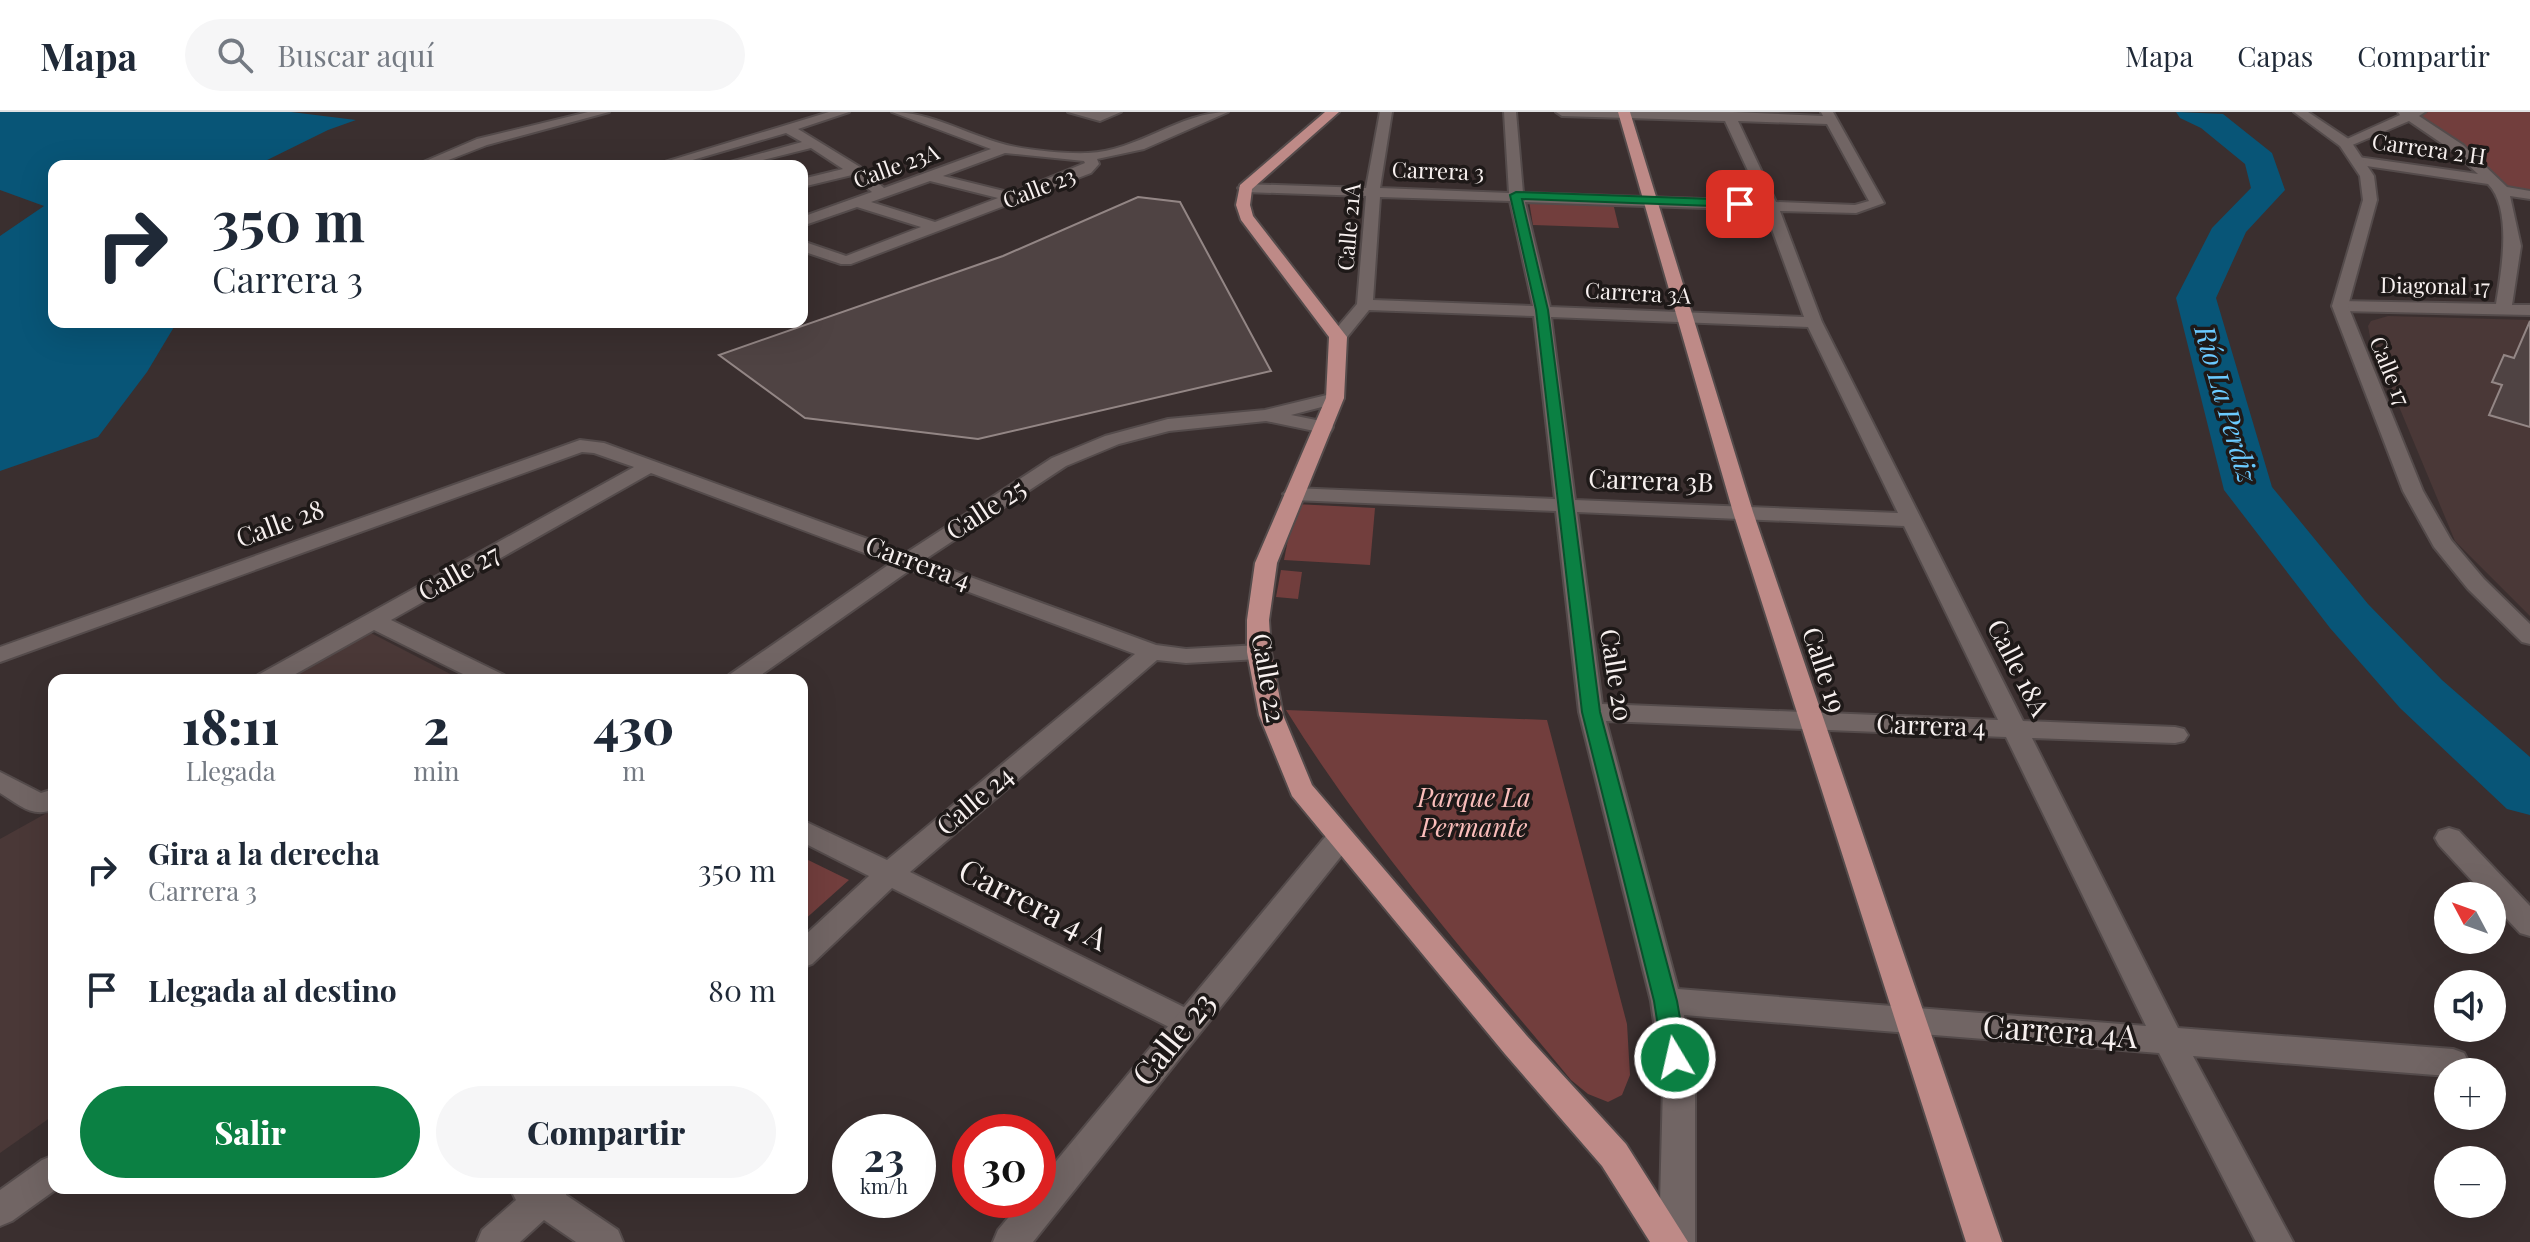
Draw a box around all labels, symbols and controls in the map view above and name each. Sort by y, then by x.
search box [185,19,745,91]
text: Mapa [40,30,137,81]
icon: search [213,33,257,77]
text: Buscar aquí [277,35,434,75]
text: Mapa [2125,37,2193,74]
text: Capas [2237,37,2313,74]
text: Compartir [2357,37,2490,74]
street label: Carrera 2 H [2370,125,2488,171]
street label: Calle 23A [849,136,943,194]
street label: Carrera 3 [1391,153,1485,187]
street label: Calle 23 [998,160,1079,215]
pin [1706,170,1774,238]
text: 350 m [212,182,365,257]
street label: Calle 21A [1329,182,1367,272]
icon: arrive [1718,182,1762,226]
icon: right [80,192,184,296]
text: Carrera 3 [212,254,363,302]
street label: Diagonal 17 [2380,269,2490,301]
street label: Carrera 3A [1584,274,1692,310]
water label: Río La Perdiz [2187,320,2268,488]
street label: Calle 17 [2364,332,2418,410]
street label: Carrera 3B [1588,460,1714,499]
street label: Calle 25 [939,470,1032,547]
street label: Calle 28 [231,491,328,555]
street label: Carrera 4 [861,526,976,597]
street label: Calle 27 [411,535,506,608]
street label: Calle 18A [1980,613,2059,722]
street label: Calle 19 [1795,622,1856,717]
street label: Calle 20 [1593,626,1642,723]
street label: Calle 22 [1244,630,1295,725]
text: 18:11 [182,693,280,757]
text: 2 [424,693,449,757]
text: 430 [593,693,674,757]
street label: Carrera 4 [1876,705,1986,744]
text: Llegada [186,753,276,788]
text: min [413,753,460,788]
text: m [622,753,645,788]
street label: Calle 24 [928,757,1020,842]
park label: Parque La Permante [1416,779,1531,844]
text: Gira a la derecha [148,833,380,873]
street label: Carrera 4 A [952,847,1117,959]
icon: right [80,848,124,892]
text: 350 m [698,850,776,890]
text: Carrera 3 [148,873,257,908]
north arrow [2434,882,2506,954]
map controls [2434,882,2506,1218]
icon: arrive [80,968,124,1012]
text: Llegada al destino [148,970,397,1010]
text: 80 m [708,970,776,1010]
button: sound [2434,970,2506,1042]
street label: Calle 23 [1121,981,1223,1094]
street label: Carrera 4A [1981,1003,2140,1056]
position arrow [1633,1016,1717,1100]
button: + [2434,1058,2506,1130]
button: Salir [80,1086,420,1178]
button: Compartir [436,1086,776,1178]
speed limit sign: 30 [952,1114,1056,1218]
text: 23 [864,1129,904,1182]
button: − [2434,1146,2506,1218]
text: km/h [860,1172,908,1199]

